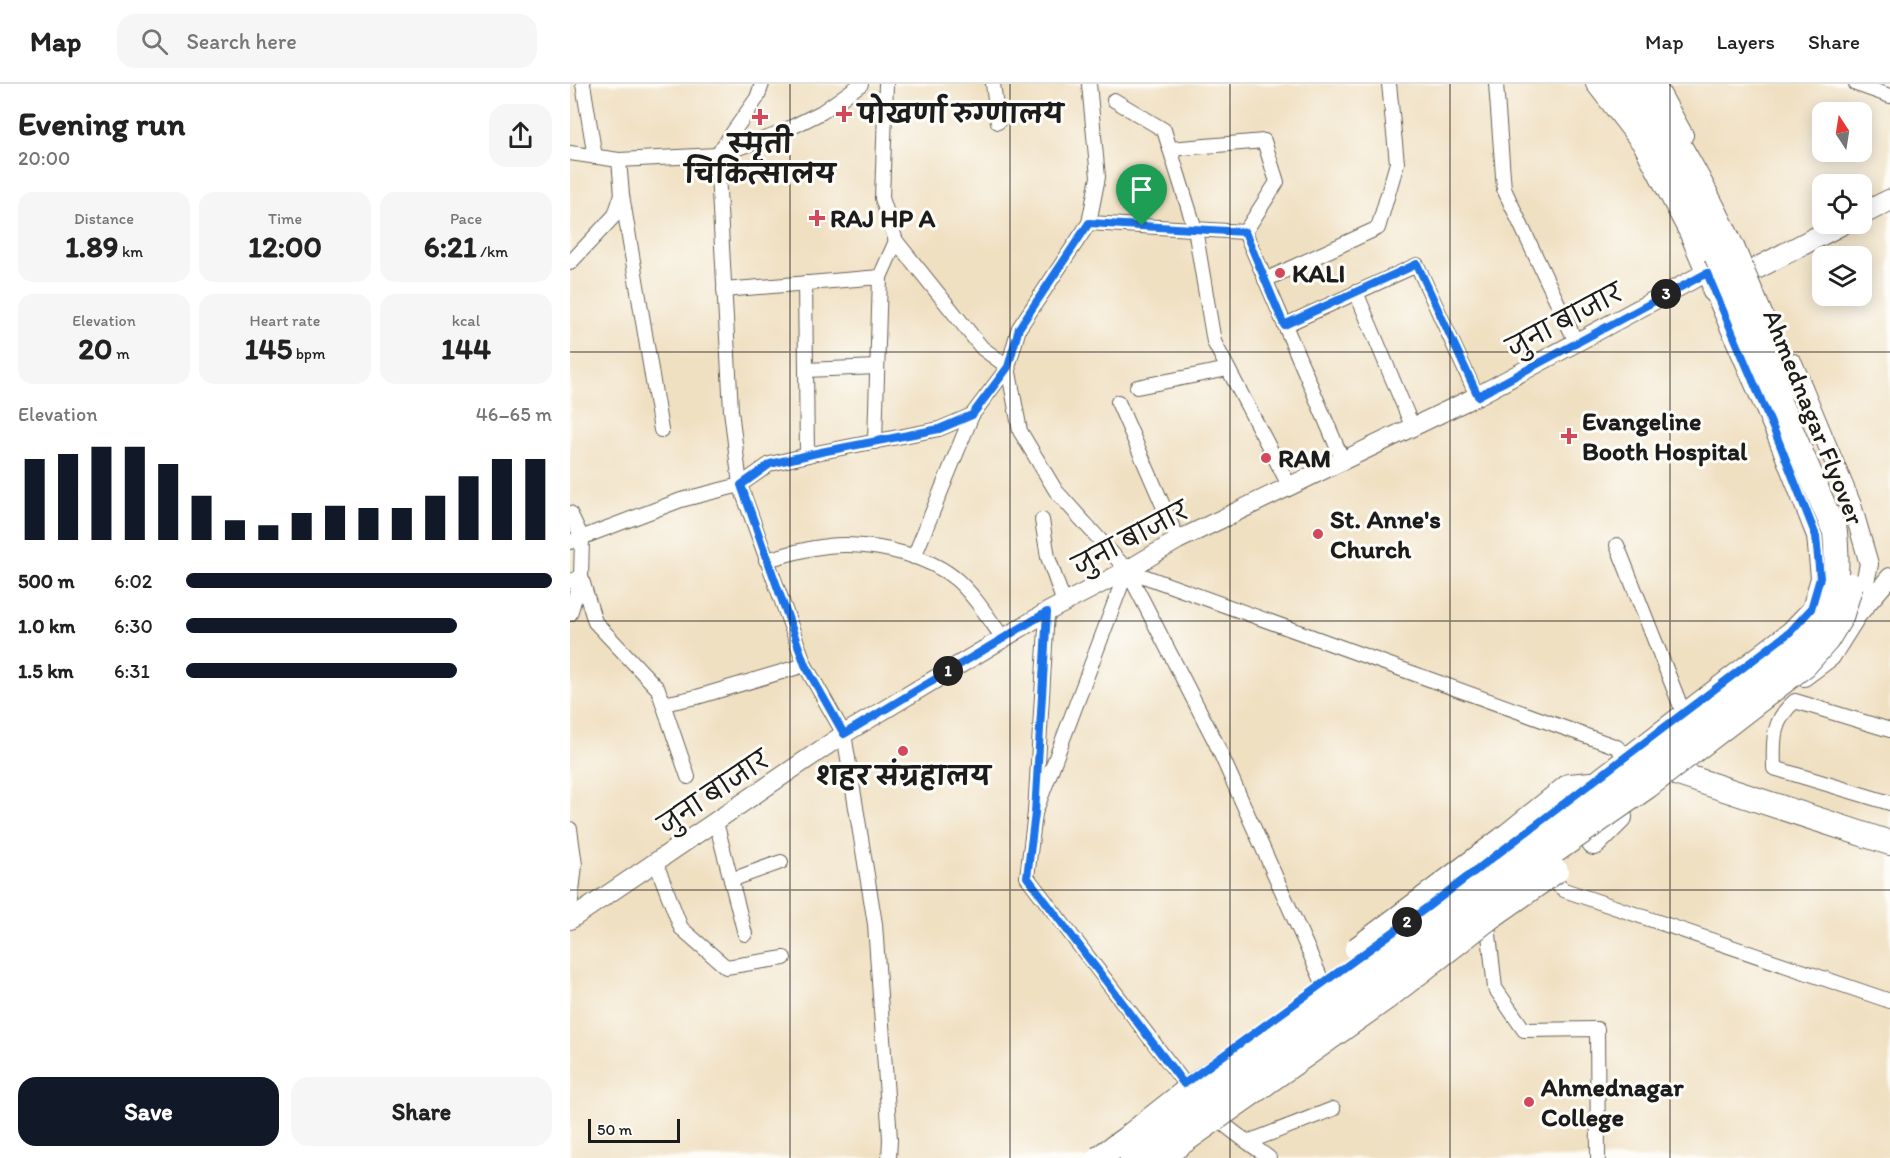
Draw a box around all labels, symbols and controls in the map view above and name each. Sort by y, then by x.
search box [117,14,537,68]
text: Map [30,24,81,58]
icon: search [138,25,171,58]
text: Search here [186,28,297,55]
text: Map [1645,29,1684,54]
text: Layers [1717,29,1775,54]
text: Share [1808,29,1860,54]
place label: पोखर्णा रुग्णालय [856,93,1066,130]
north arrow [1812,102,1872,162]
map controls [1812,102,1872,306]
text: Evening run [18,104,185,143]
button: share [489,104,552,167]
marker: पोखर्णा रुग्णालय [835,105,853,123]
marker: स्मृती चिकित्सालय [751,108,769,126]
place label: स्मृती चिकित्सालय [683,124,838,190]
text: 20:00 [18,146,70,170]
pin [1116,164,1167,226]
icon: arrive [1125,173,1158,206]
button: locate [1812,174,1872,234]
place label: RAJ HP A [830,202,936,234]
text: Distance [74,209,134,228]
text: Time [268,209,302,228]
text: Pace [450,209,482,228]
marker: RAJ HP A [808,209,826,227]
text: 1.89 [65,228,118,265]
text: 12:00 [248,228,322,265]
text: 6:21 [424,228,477,265]
text: km [118,242,143,261]
text: /km [477,242,508,261]
button: layers [1812,246,1872,306]
place label: KALI [1292,257,1345,289]
marker: KALI [1273,266,1287,280]
street label: जुना बाजार [1500,275,1632,368]
pin: 3 [1651,279,1681,309]
text: 3 [1662,284,1670,303]
street label: Ahmednagar Flyover [1756,305,1872,530]
text: Elevation [72,311,136,330]
text: Heart rate [250,311,320,330]
text: kcal [452,311,480,330]
text: 20 [78,330,113,367]
text: 145 [245,330,292,367]
text: 144 [441,330,491,367]
text: m [113,344,130,363]
text: bpm [292,344,325,363]
text: Elevation [18,402,97,426]
text: 46–65 m [476,402,552,426]
place label: Evangeline Booth Hospital [1582,405,1748,467]
marker: Evangeline Booth Hospital [1560,427,1578,445]
place label: RAM [1278,442,1331,474]
marker: RAM [1259,451,1273,465]
street label: जुना बाजार [1066,493,1198,586]
place label: St. Anne's Church [1330,503,1441,565]
marker: St. Anne's Church [1311,527,1325,541]
text: 500 m [18,569,74,593]
text: 6:02 [114,569,152,593]
text: 1.0 km [18,614,75,638]
text: 6:30 [114,614,153,638]
pin: 1 [933,656,963,686]
text: 1.5 km [18,659,74,683]
text: 6:31 [114,659,150,683]
text: 1 [944,661,952,680]
street label: जुना बाजार [651,742,779,845]
marker: शहर संग्रहालय [896,744,910,758]
place label: शहर संग्रहालय [815,758,993,792]
pin: 2 [1392,907,1422,937]
text: 2 [1403,912,1411,931]
place label: Ahmednagar College [1540,1071,1684,1133]
button: Save [18,1077,279,1146]
button: Share [291,1077,552,1146]
marker: Ahmednagar College [1522,1095,1536,1109]
scale bar [588,1116,680,1144]
text: 50 m [597,1120,632,1139]

